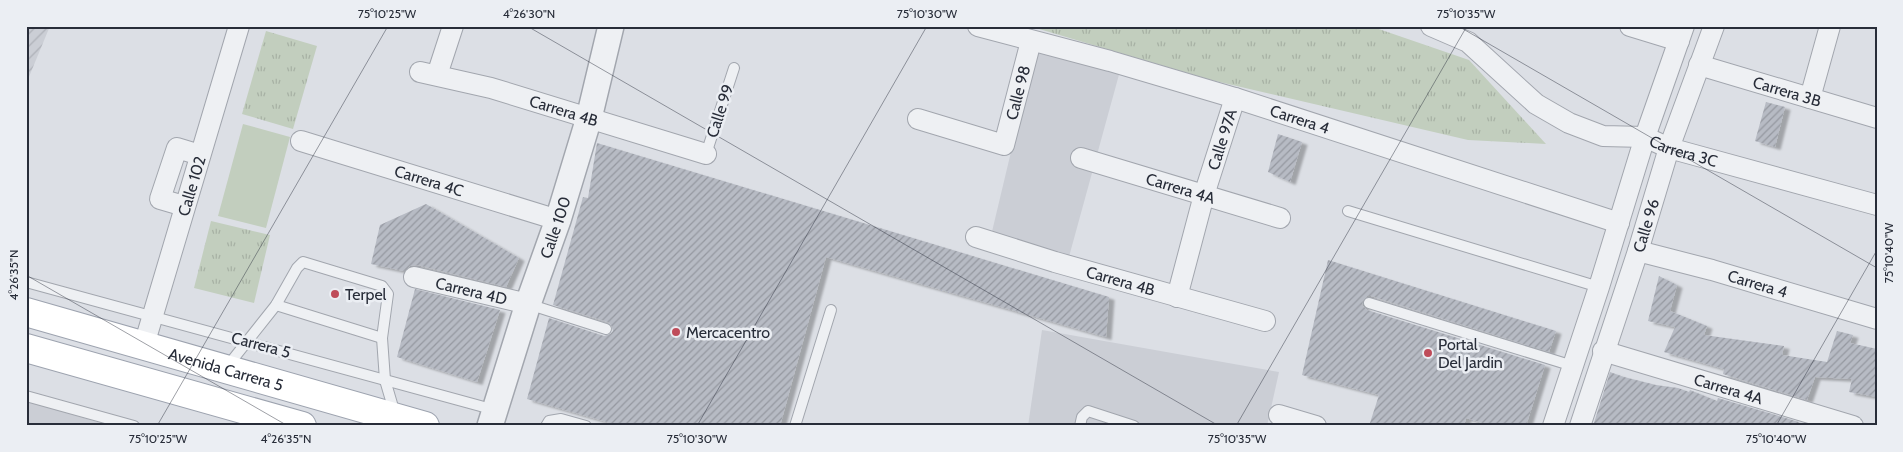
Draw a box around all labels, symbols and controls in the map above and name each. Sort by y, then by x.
text: 75°10'25"W [358,6,417,21]
text: 4°26'30"N [503,6,555,21]
text: 75°10'30"W [897,6,958,21]
text: 75°10'35"W [1437,6,1496,21]
street label: Calle 98 [1001,63,1034,122]
street label: Carrera 3B [1751,72,1824,110]
street label: Calle 99 [702,82,738,140]
street label: Carrera 4B [527,91,601,130]
street label: Carrera 4 [1268,101,1332,138]
street label: Calle 97A [1203,106,1241,172]
street label: Carrera 3C [1646,131,1720,170]
street label: Calle 102 [173,154,209,218]
street label: Carrera 4C [392,161,466,200]
street label: Carrera 4A [1144,169,1217,207]
street label: Calle 100 [536,194,574,261]
street label: Calle 96 [1629,196,1663,255]
text: 75°10'40"W [1881,222,1896,283]
text: 4°26'35"N [6,250,21,300]
street label: Carrera 4B [1084,262,1158,299]
street label: Carrera 4 [1726,266,1790,301]
street label: Carrera 4D [434,273,509,308]
place label: Terpel [345,285,387,304]
marker: Terpel [329,288,341,300]
place label: Mercacentro [686,323,770,342]
marker: Mercacentro [670,326,682,338]
street label: Carrera 5 [229,328,293,362]
place label: Portal Del Jardin [1438,335,1503,372]
street label: Avenida Carrera 5 [166,344,286,395]
marker: Portal Del Jardin [1422,347,1434,359]
street label: Carrera 4A [1692,369,1765,408]
text: 75°10'25"W [129,431,188,446]
text: 4°26'35"N [261,431,311,446]
text: 75°10'30"W [667,431,728,446]
text: 75°10'35"W [1208,431,1267,446]
text: 75°10'40"W [1746,431,1807,446]

